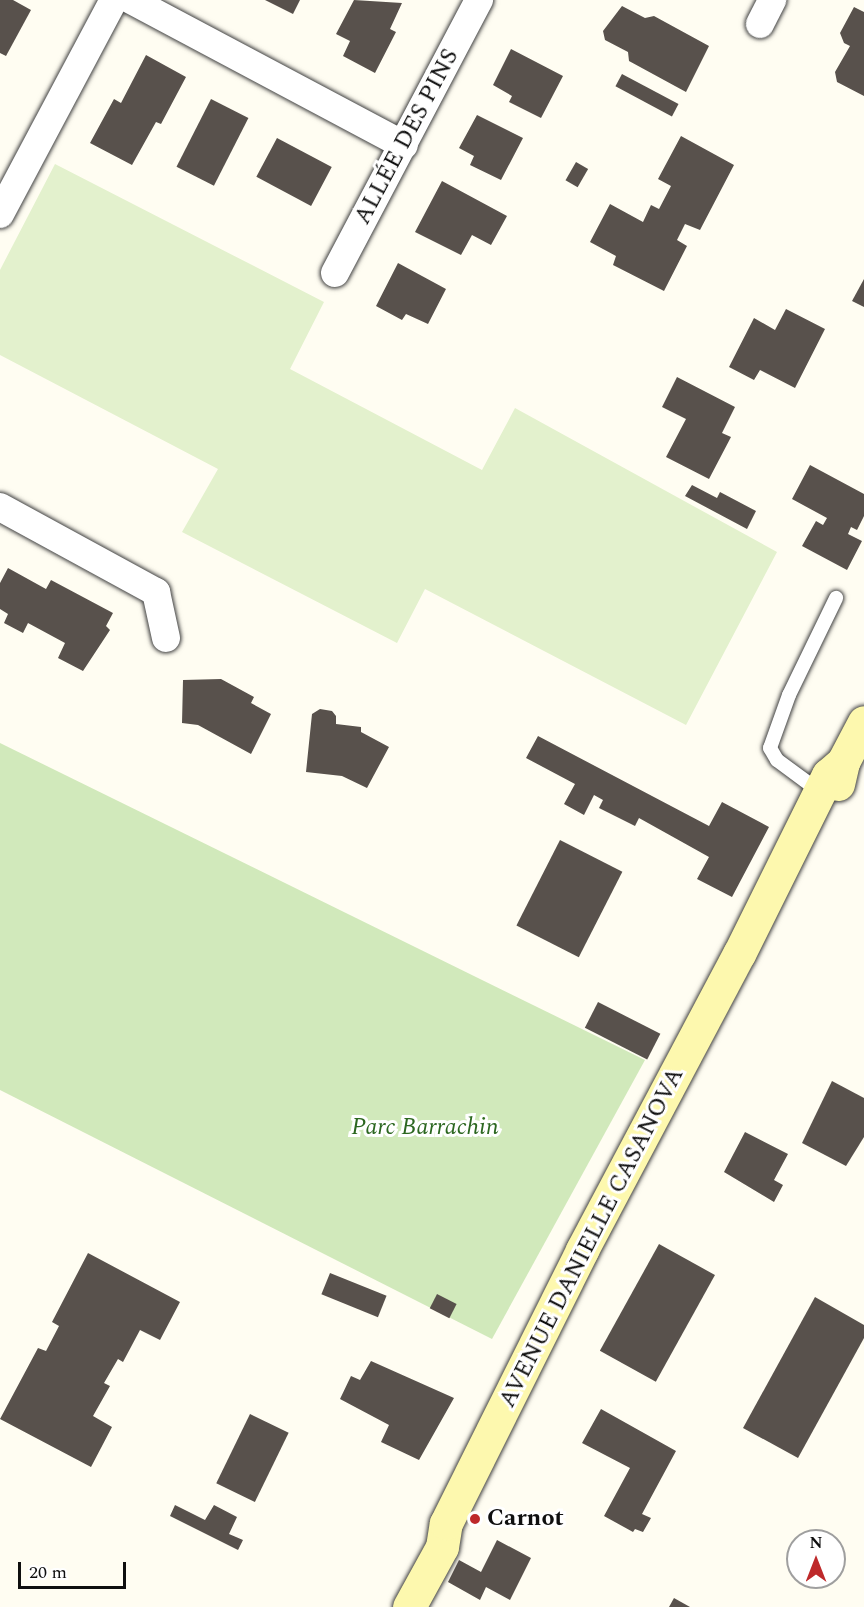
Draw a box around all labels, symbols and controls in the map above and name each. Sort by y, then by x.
street label: ALLÉE DES PINS [349,44,465,230]
street label: AVENUE DANIELLE CASANOVA [493,1063,691,1413]
park label: Parc Barrachin [351,1114,499,1142]
place label: Carnot [487,1505,564,1533]
marker: Carnot [468,1512,482,1526]
north arrow [786,1529,846,1589]
text: N [809,1531,823,1555]
scale bar [21,1550,129,1588]
text: 20 m [29,1559,67,1586]

